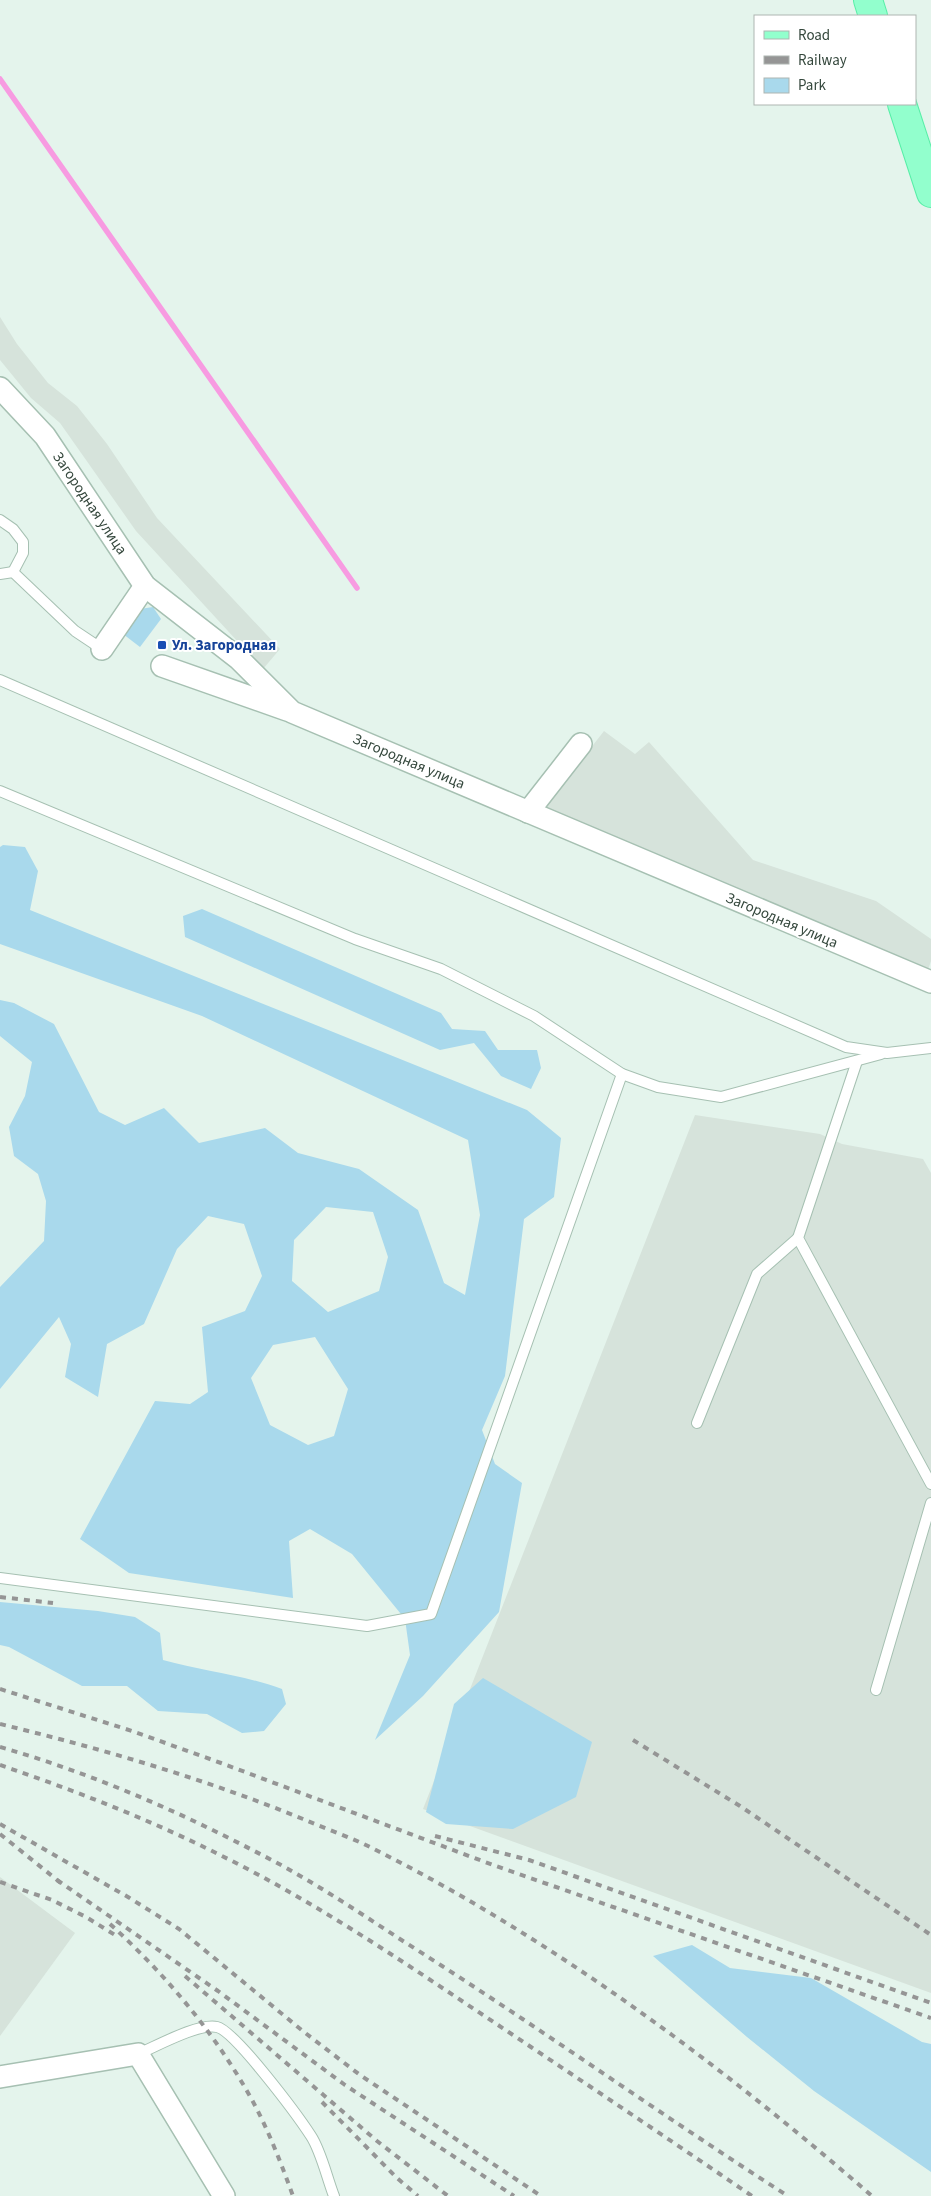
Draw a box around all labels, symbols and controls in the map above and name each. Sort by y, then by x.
legend [754,15,916,105]
text: Road [798,25,830,46]
text: Railway [798,50,847,71]
text: Park [798,75,827,96]
street label: Загородная улица [47,448,132,559]
place label: Ул. Загородная [172,635,276,656]
marker: Ул. Загородная [156,639,168,651]
street label: Загородная улица [349,728,468,795]
street label: Загородная улица [722,887,841,954]

